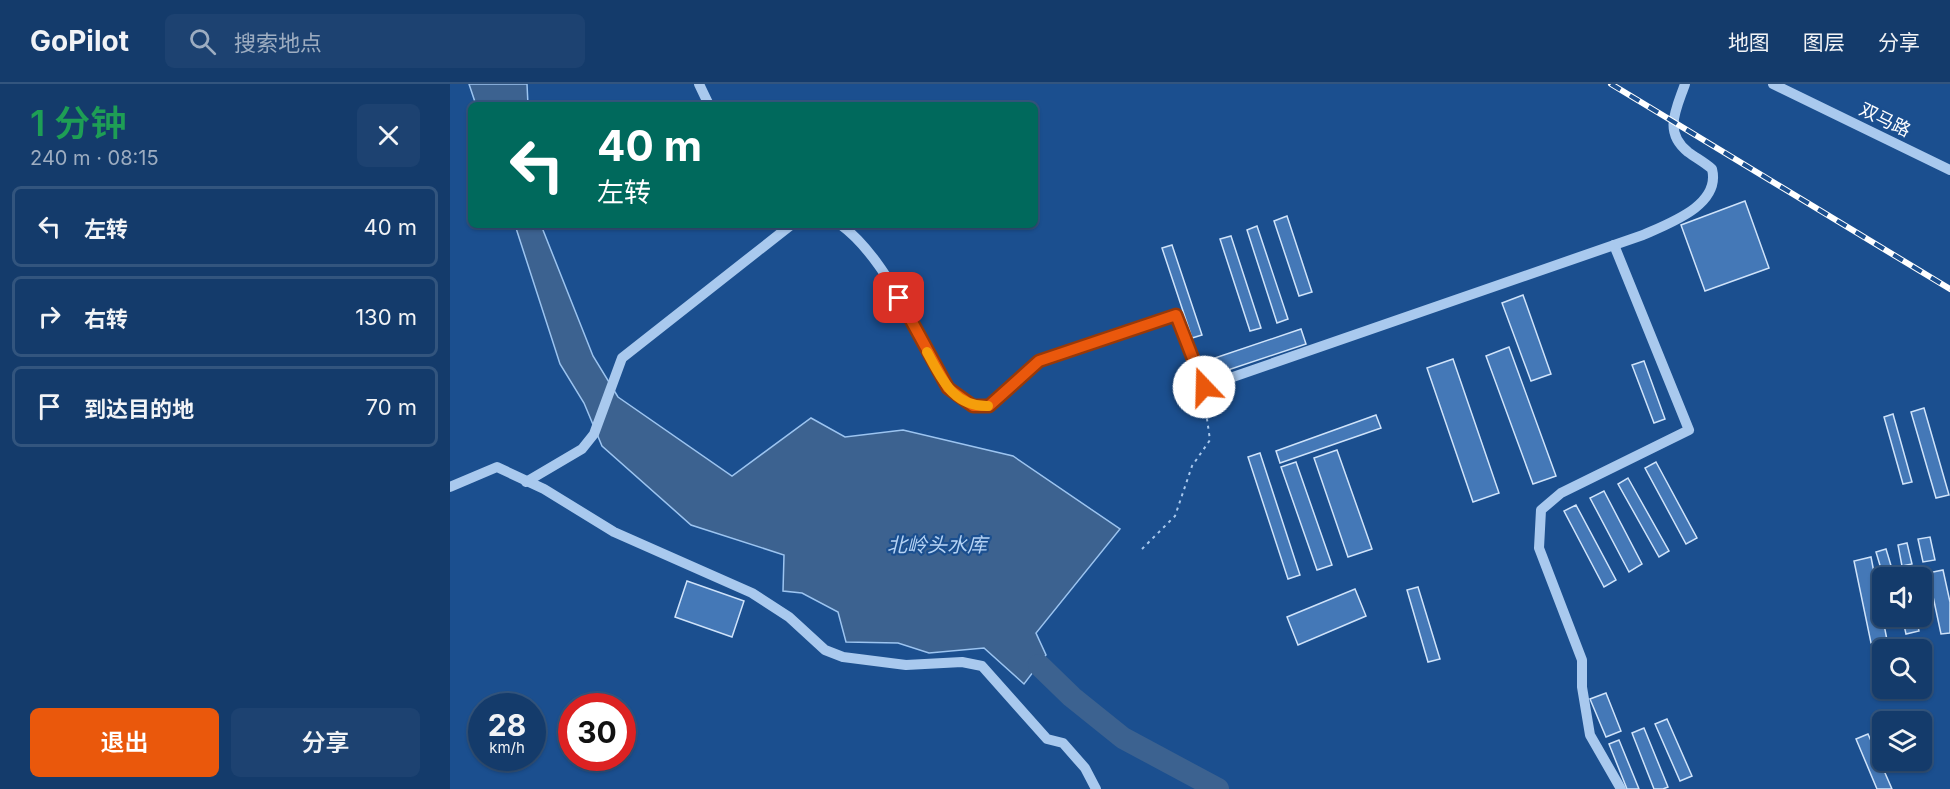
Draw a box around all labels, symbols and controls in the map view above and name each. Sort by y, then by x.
search box [165,14,585,68]
text: GoPilot [30,24,129,58]
icon: search [186,25,219,58]
text: 搜索地点 [234,30,322,56]
text: 地图 [1728,30,1770,55]
text: 图层 [1803,30,1845,55]
text: 分享 [1878,30,1920,55]
street label: 双马路 [1856,98,1914,141]
text: 1 分钟 [30,101,126,145]
button: close [357,104,420,167]
text: 40 m [597,120,702,171]
icon: left [498,126,576,204]
text: 240 m · 08:15 [30,146,159,170]
text: 左转 [597,176,651,209]
icon: left [33,210,66,243]
text: 40 m [363,214,417,240]
text: 左转 [84,216,128,242]
pin [873,272,924,323]
icon: arrive [882,281,915,314]
icon: right [33,300,66,333]
text: 130 m [355,304,417,330]
text: 右转 [84,306,128,332]
position arrow [1172,355,1236,419]
icon: arrive [33,390,66,423]
text: 70 m [366,394,417,420]
text: 到达目的地 [84,396,194,422]
water label: 北岭头水库 [887,533,990,557]
map controls [1872,567,1932,771]
button: sound [1872,567,1932,627]
button: search [1872,639,1932,699]
speed limit sign: 30 [558,693,636,771]
text: 28 [488,707,526,743]
button: 退出 [30,708,219,777]
button: 分享 [231,708,420,777]
button: layers [1872,711,1932,771]
text: km/h [489,738,525,757]

